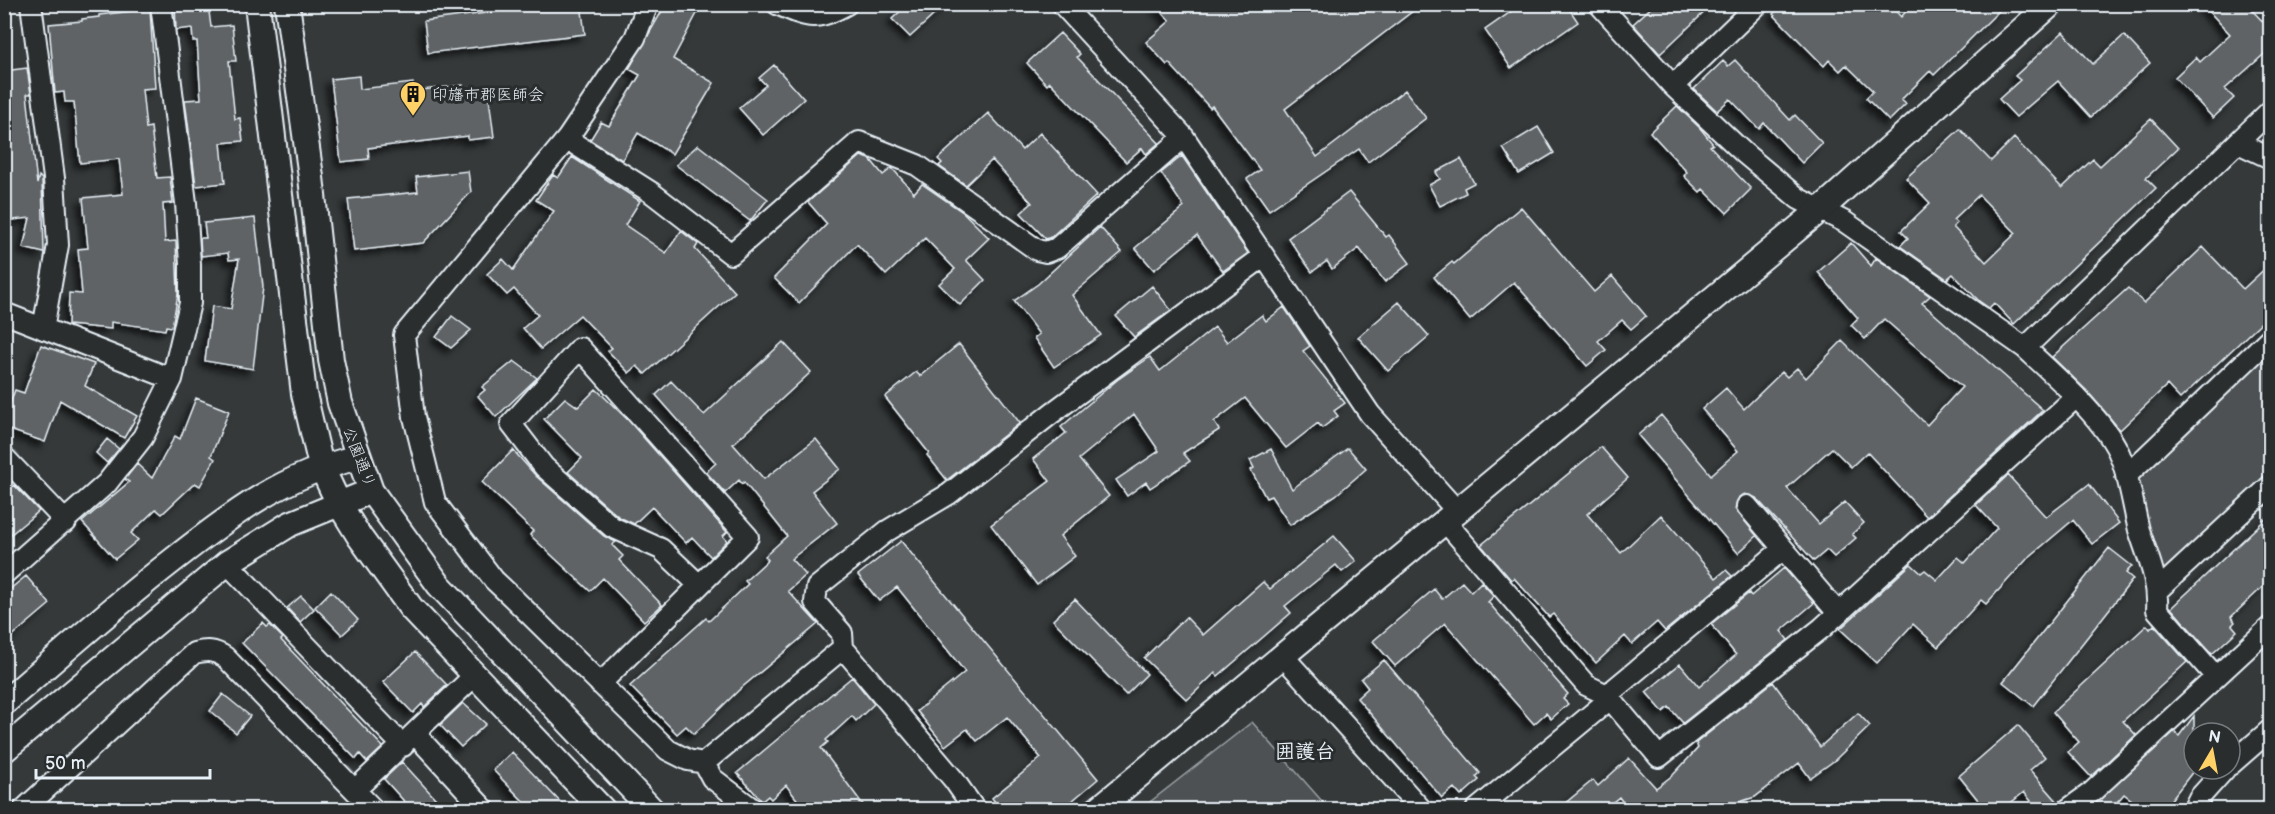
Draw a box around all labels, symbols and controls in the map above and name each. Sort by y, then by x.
building icon: 印旛市郡医師会 [398,79,428,117]
place label: 印旛市郡医師会 [432,86,544,105]
street label: 公園通り [338,424,379,491]
north arrow [2182,721,2242,781]
text: N [2207,727,2222,748]
district label: 囲護台 [1275,740,1335,764]
scale bar [36,742,210,780]
text: 50 m [45,753,86,774]

